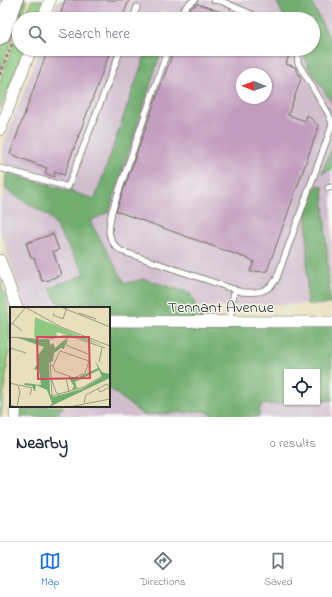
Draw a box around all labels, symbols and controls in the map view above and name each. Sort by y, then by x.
search box [12,12,320,56]
icon: search [26,23,48,45]
text: Search here [58,23,130,45]
north arrow [236,68,272,104]
street label: Tennant Avenue [168,296,275,320]
inset map [10,307,110,407]
map controls [284,369,320,405]
button: locate [284,369,320,405]
text: Nearby [16,431,68,456]
text: 0 results [270,434,316,453]
tab: Map [39,550,61,590]
tab: Directions [140,550,186,590]
tab: Saved [264,550,293,590]

